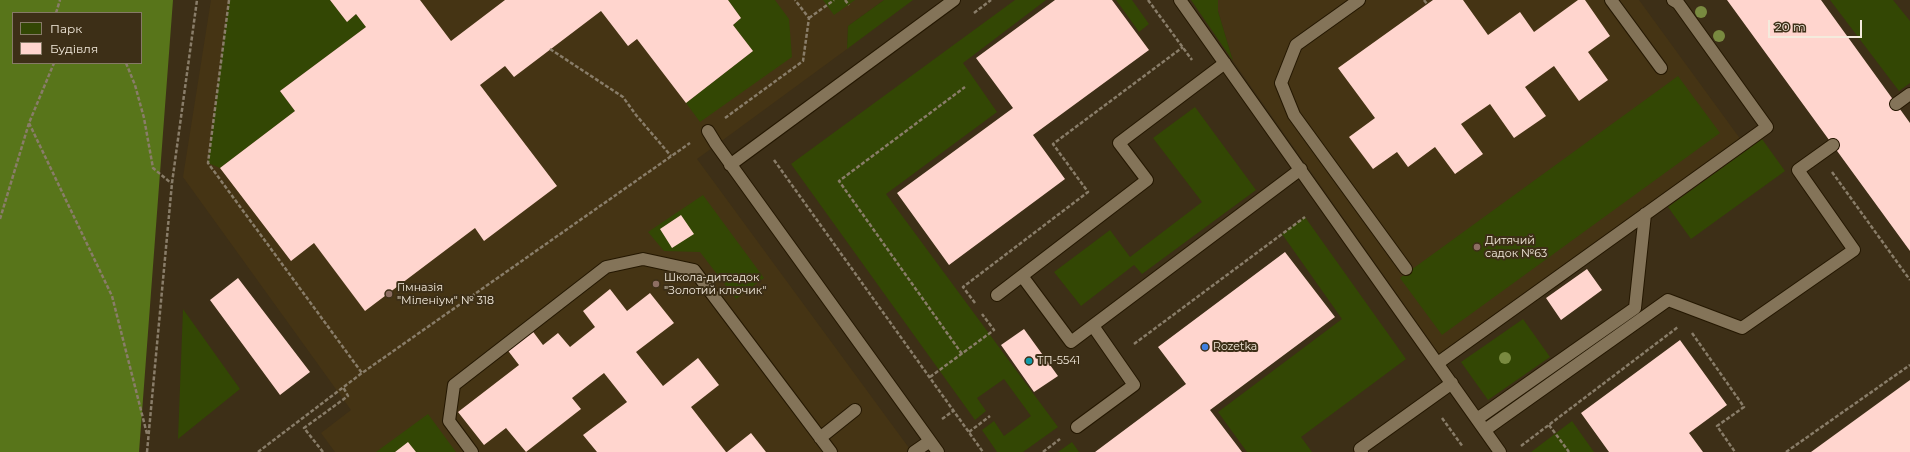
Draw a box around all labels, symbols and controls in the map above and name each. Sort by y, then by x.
legend [12,12,142,64]
scale bar [1770,12,1864,38]
text: 20 m [1775,19,1806,34]
text: Парк [50,21,82,36]
text: Будівля [50,41,98,56]
place label: Дитячий садок №63 [1485,234,1547,260]
marker: Дитячий садок №63 [1472,242,1482,252]
place label: Школа-дитсадок "Золотий ключик" [664,271,766,297]
marker: Школа-дитсадок "Золотий ключик" [651,279,661,289]
place label: Гімназія "Міленіум" № 318 [397,281,494,307]
marker: Гімназія "Міленіум" № 318 [384,289,394,299]
place label: Rozetka [1213,340,1257,354]
marker: Rozetka [1200,342,1210,352]
place label: ТП-5541 [1037,354,1080,368]
marker: ТП-5541 [1024,356,1034,366]

